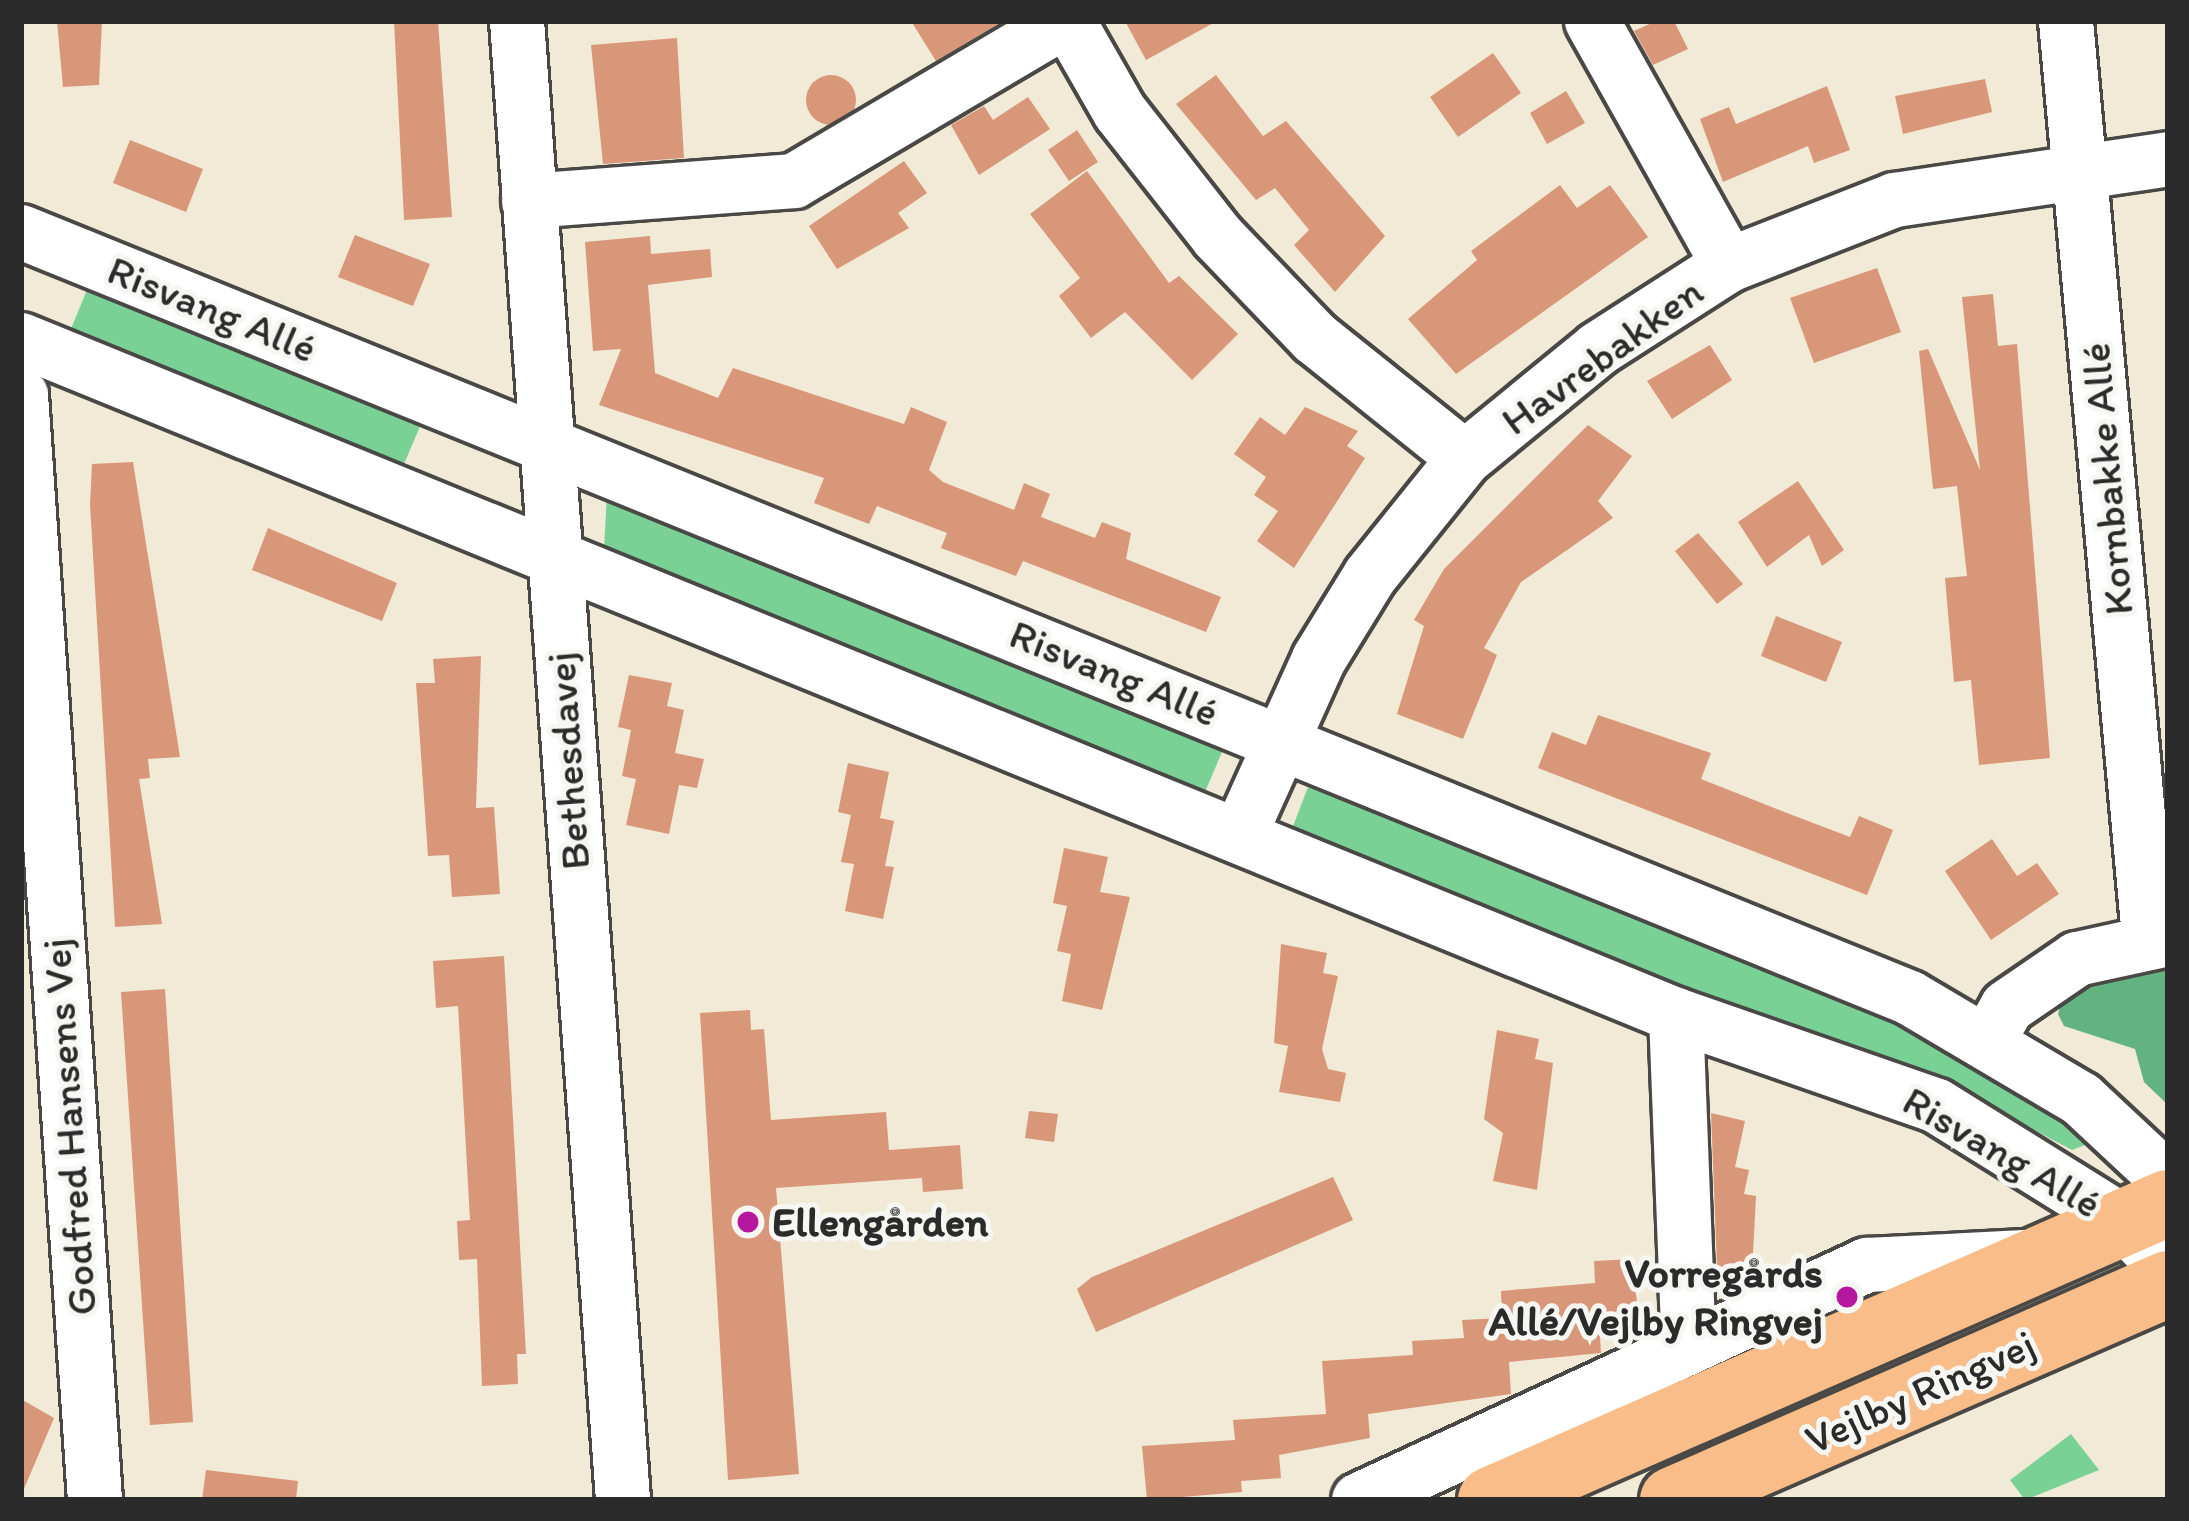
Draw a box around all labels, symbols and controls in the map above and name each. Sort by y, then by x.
street label: Risvang Allé [100,244,324,374]
street label: Havrebakken [1491,266,1713,446]
street label: Kornbakke Allé [2070,341,2144,617]
street label: Risvang Allé [1002,608,1226,738]
street label: Bethesdavej [535,650,601,872]
street label: Godfred Hansens Vej [31,937,107,1317]
street label: Risvang Allé [1894,1075,2110,1229]
place label: Ellengården [772,1197,989,1247]
marker: Ellengården [735,1209,761,1235]
place label: Vorregårds Allé/Vejlby Ringvej [1487,1248,1823,1346]
marker: Vorregårds Allé/Vejlby Ringvej [1834,1284,1860,1310]
street label: Vejlby Ringvej [1797,1319,2043,1465]

